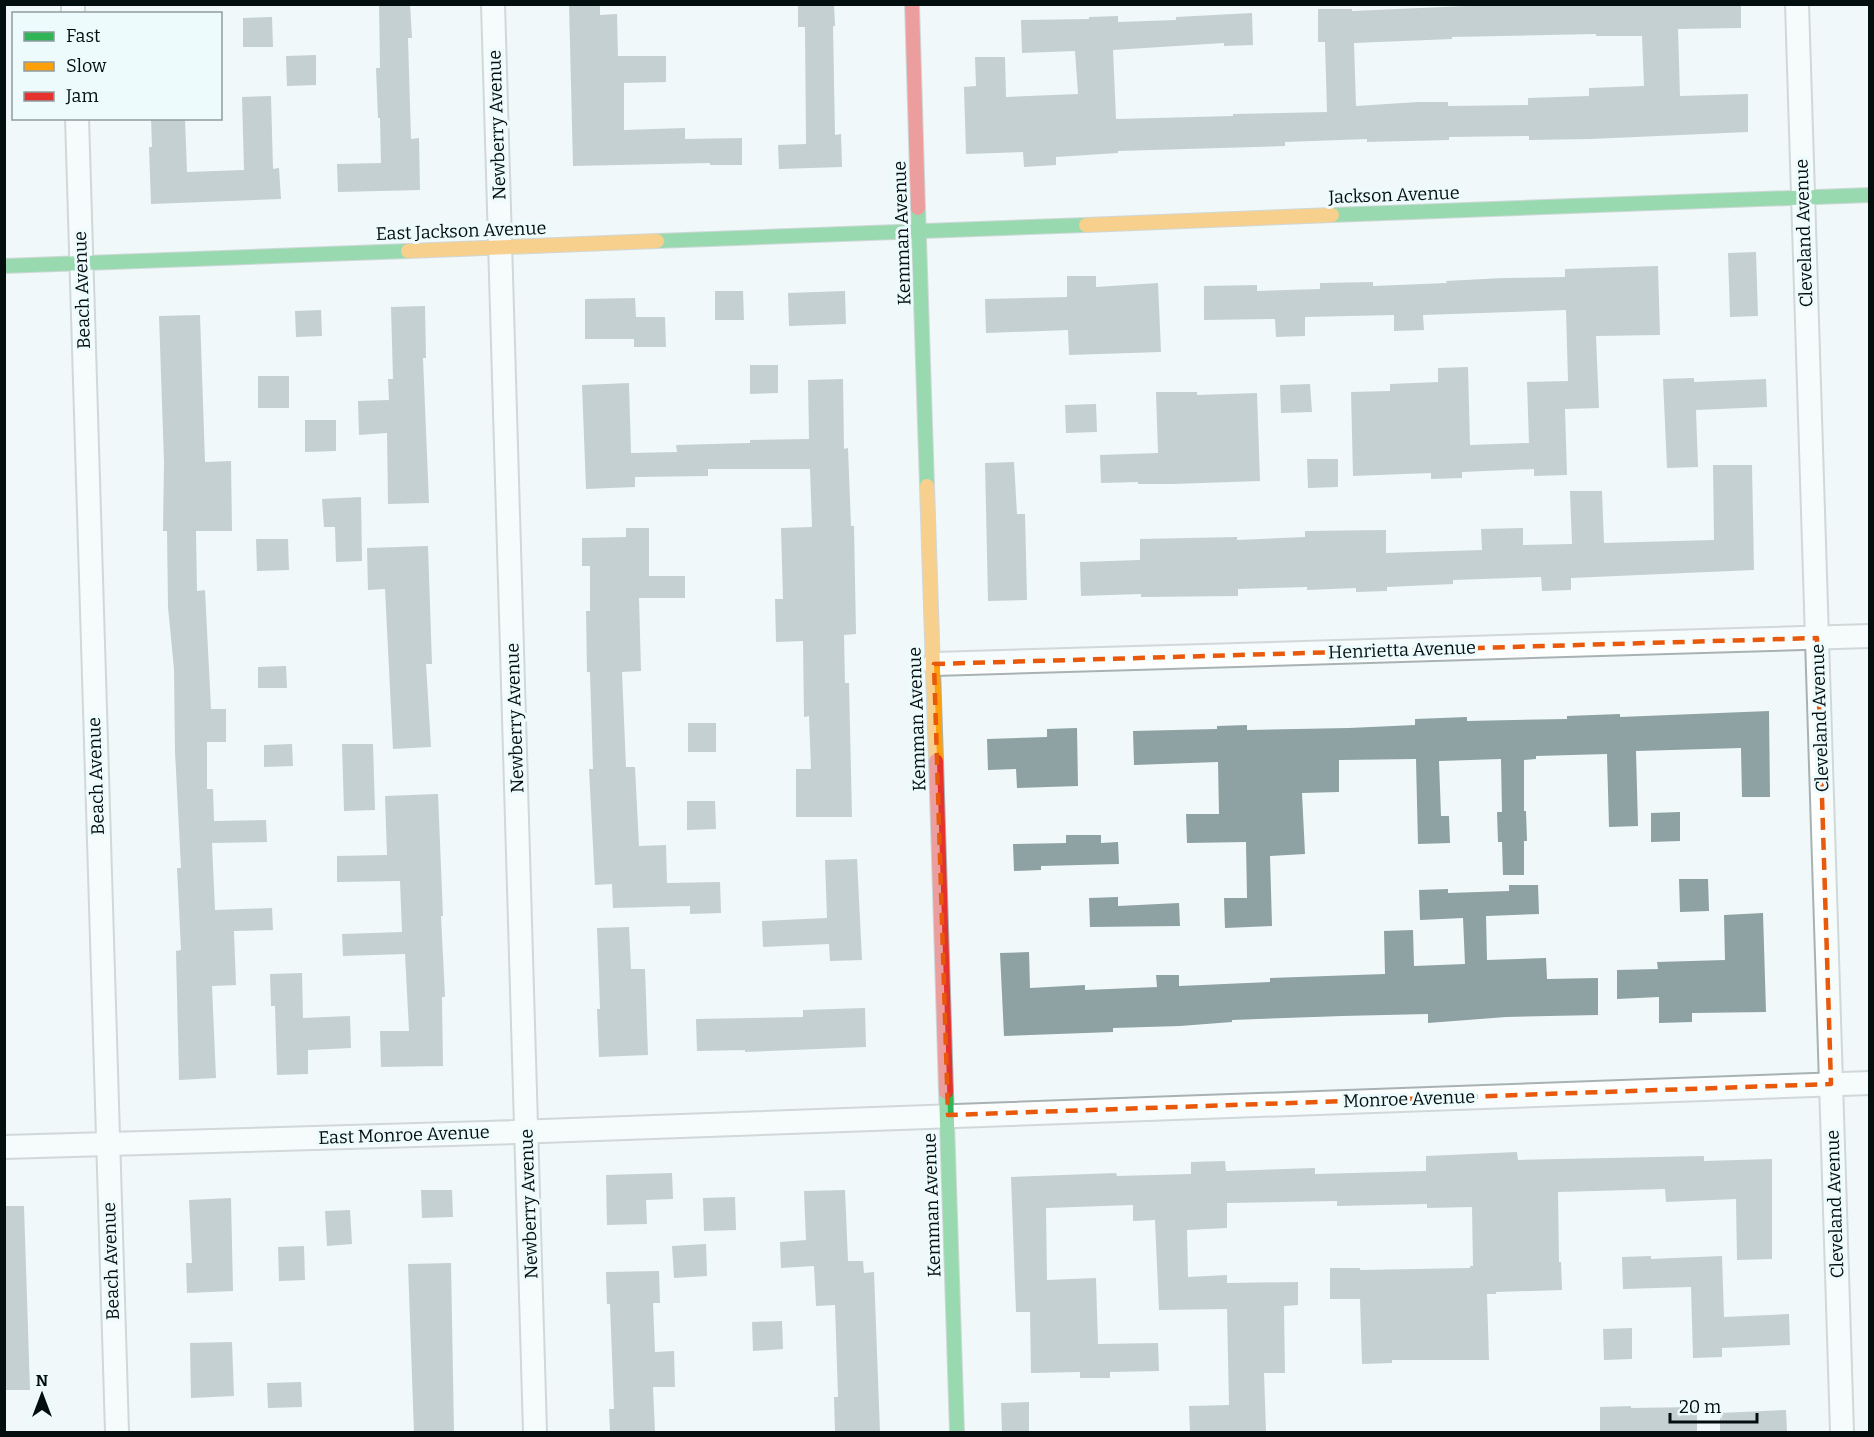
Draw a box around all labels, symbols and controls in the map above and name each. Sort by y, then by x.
legend [12,12,222,120]
text: Fast [66,25,101,47]
street label: Newberry Avenue [483,50,511,200]
text: Slow [66,55,107,77]
text: Jam [65,85,99,107]
street label: Cleveland Avenue [1790,158,1818,308]
street label: Kemman Avenue [888,161,916,305]
street label: Jackson Avenue [1327,182,1460,208]
street label: East Jackson Avenue [375,217,547,245]
street label: Beach Avenue [69,231,95,349]
street label: Henrietta Avenue [1328,636,1476,664]
street label: Newberry Avenue [501,643,529,793]
street label: Cleveland Avenue [1806,643,1834,793]
street label: Kemman Avenue [903,647,931,791]
street label: Beach Avenue [83,717,109,835]
street label: Monroe Avenue [1343,1086,1475,1112]
street label: East Monroe Avenue [318,1121,490,1149]
street label: Newberry Avenue [515,1129,543,1279]
street label: Cleveland Avenue [1821,1129,1849,1279]
street label: Kemman Avenue [918,1133,946,1277]
street label: Beach Avenue [98,1202,124,1320]
north arrow [12,1365,72,1425]
text: N [36,1371,48,1390]
scale bar [1670,1386,1757,1424]
text: 20 m [1679,1396,1721,1418]

